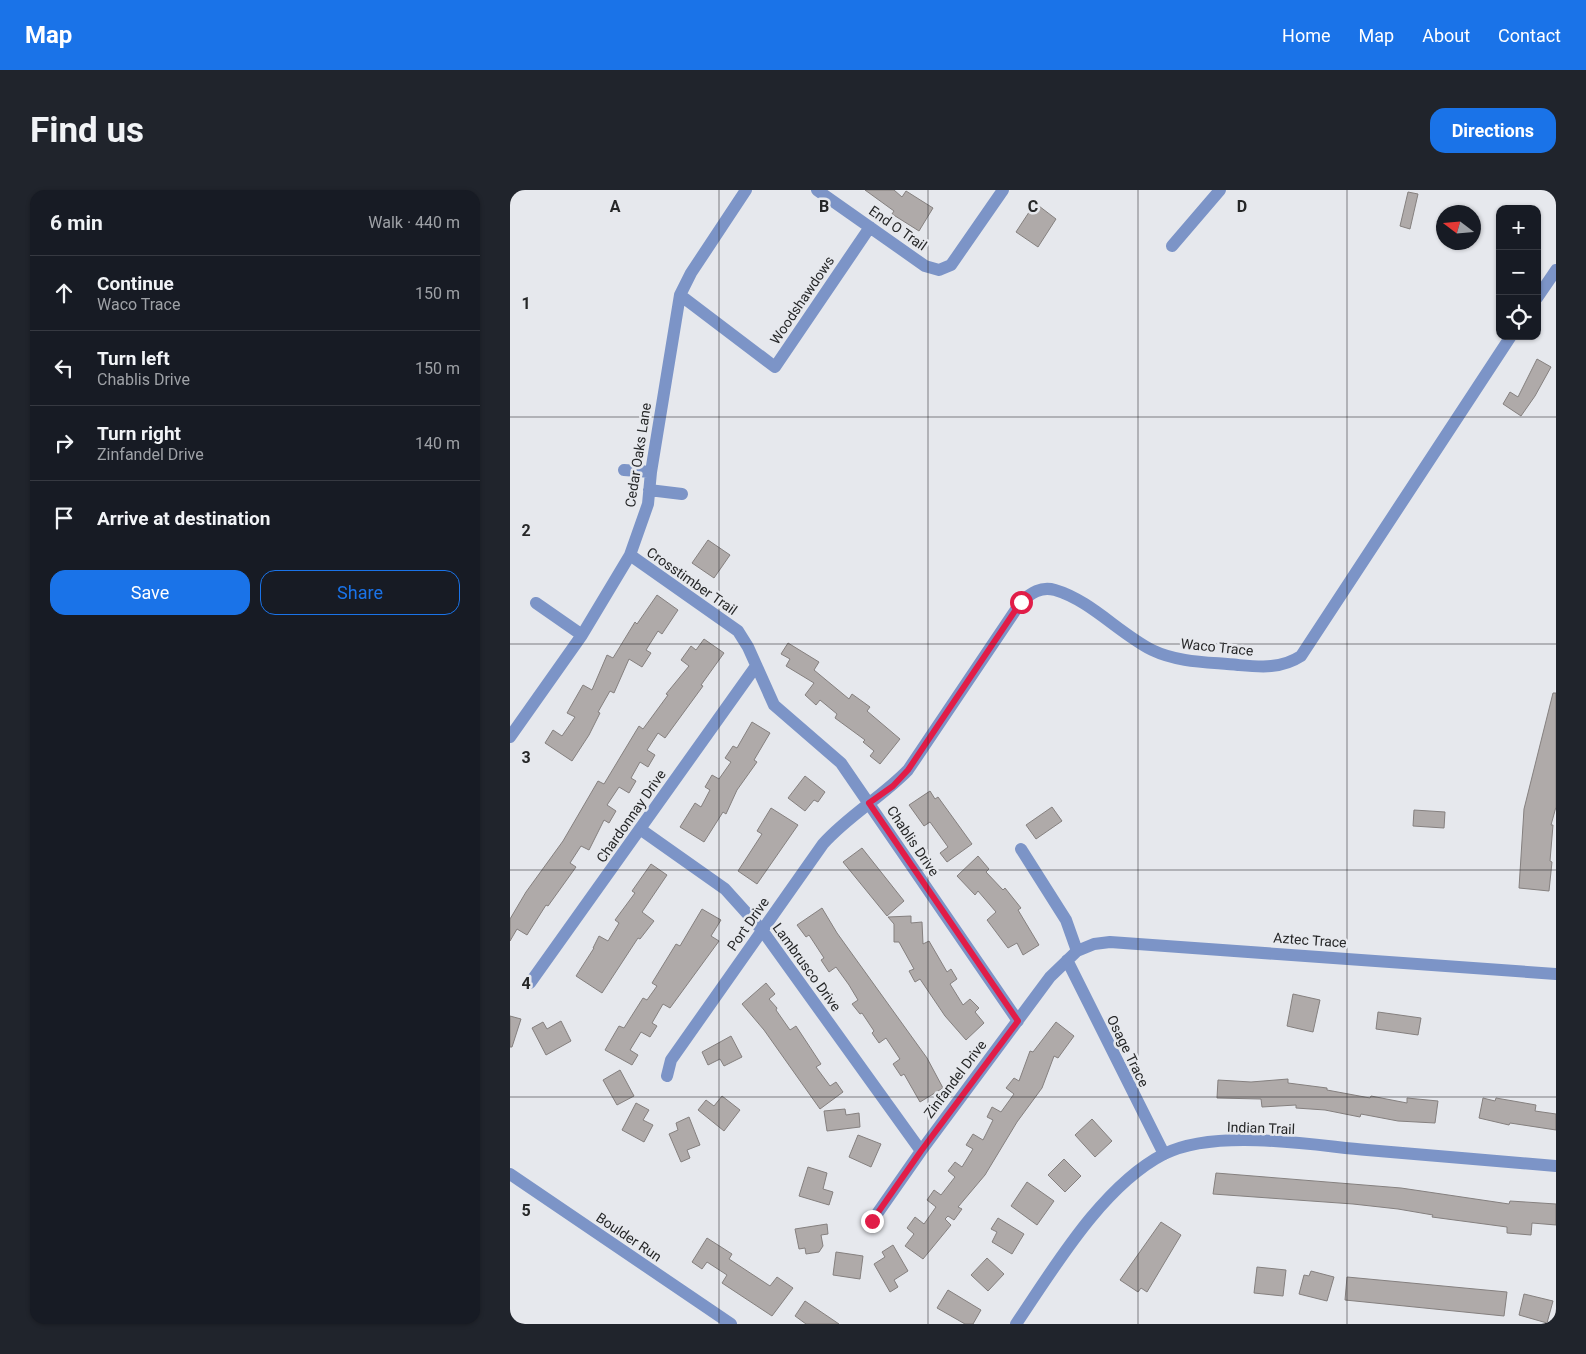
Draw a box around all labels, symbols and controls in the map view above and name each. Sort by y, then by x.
text: Map [25,21,72,49]
text: Home [1282,25,1331,46]
text: Map [1359,25,1394,46]
text: About [1422,25,1470,46]
text: Contact [1498,25,1561,46]
button: Directions [1430,108,1556,153]
text: Find us [30,110,144,151]
text: A [610,197,621,216]
text: B [819,197,829,216]
text: C [1028,197,1038,216]
text: D [1237,197,1247,216]
street label: End O Trail [866,202,930,254]
north arrow [1436,205,1481,250]
map controls [1496,205,1541,340]
button: + [1496,205,1541,250]
text: 6 min [50,211,103,235]
text: Walk · 440 m [368,213,460,232]
button: − [1496,250,1541,295]
street label: Woodshawdows [767,253,837,347]
text: Continue [97,272,174,295]
icon: ahead [50,279,78,307]
text: 150 m [415,284,460,303]
text: 1 [521,294,531,313]
text: Waco Trace [97,295,180,314]
button: locate [1496,295,1541,340]
text: Turn left [97,347,170,370]
icon: left [50,354,78,382]
text: 150 m [415,359,460,378]
text: Chablis Drive [97,370,190,389]
street label: Cedar Oaks Lane [622,402,654,508]
text: Turn right [97,422,181,445]
icon: right [50,429,78,457]
text: 140 m [415,434,460,453]
text: Zinfandel Drive [97,445,204,464]
icon: arrive [50,504,78,532]
text: Arrive at destination [97,507,270,530]
text: 2 [521,521,531,540]
street label: Crosstimber Trail [644,544,740,618]
button: Save [50,570,250,615]
button: Share [260,570,460,615]
route start [1010,591,1033,614]
street label: Waco Trace [1180,635,1254,659]
text: 3 [521,748,531,767]
street label: Chardonnay Drive [593,767,669,865]
street label: Chablis Drive [884,803,942,879]
street label: Port Drive [724,894,772,954]
street label: Lambrusco Drive [770,920,844,1014]
street label: Aztec Trace [1273,929,1347,951]
text: 4 [521,974,531,993]
street label: Osage Trace [1104,1013,1152,1089]
street label: Zinfandel Drive [921,1037,989,1121]
street label: Indian Trail [1227,1119,1295,1137]
text: 5 [521,1201,531,1220]
street label: Boulder Run [593,1209,665,1265]
route end [861,1210,884,1233]

